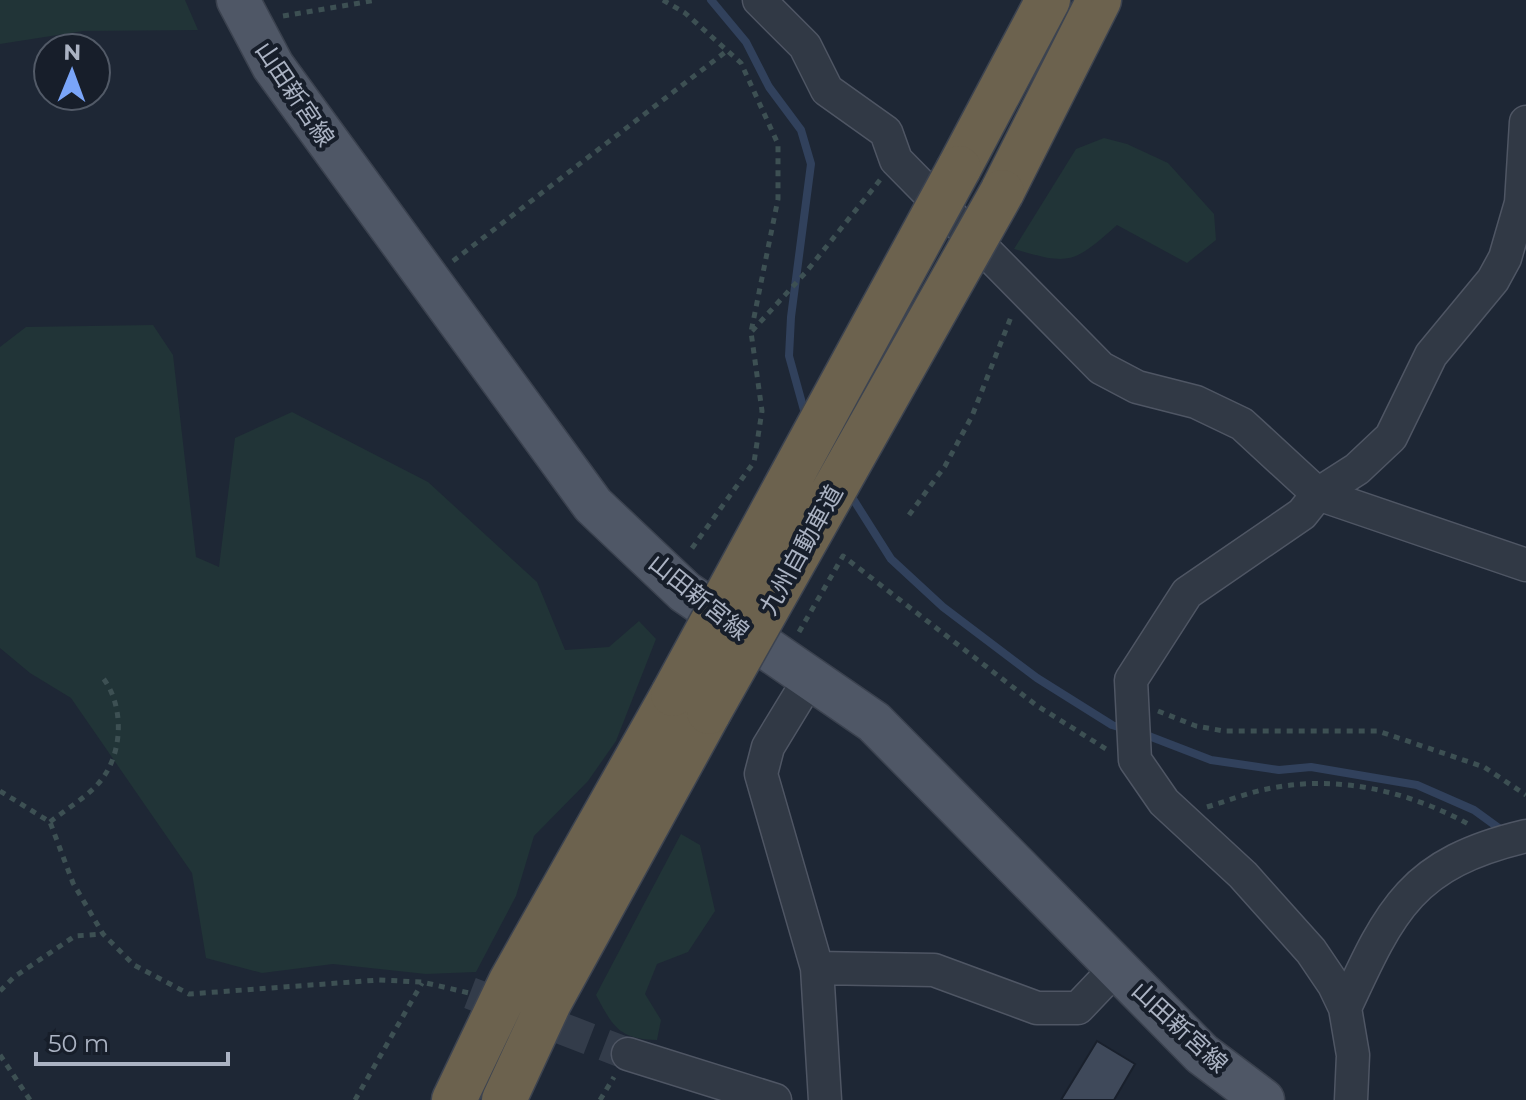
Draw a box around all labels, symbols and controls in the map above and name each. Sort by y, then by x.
north arrow [32,32,112,112]
street label: 山田新宮線 [249,36,341,152]
text: N [63,39,81,66]
street label: 九州自動車道 [753,480,849,620]
street label: 山田新宮線 [643,548,755,646]
street label: 山田新宮線 [1126,975,1234,1079]
scale bar [36,1016,228,1066]
text: 50 m [48,1029,109,1058]

